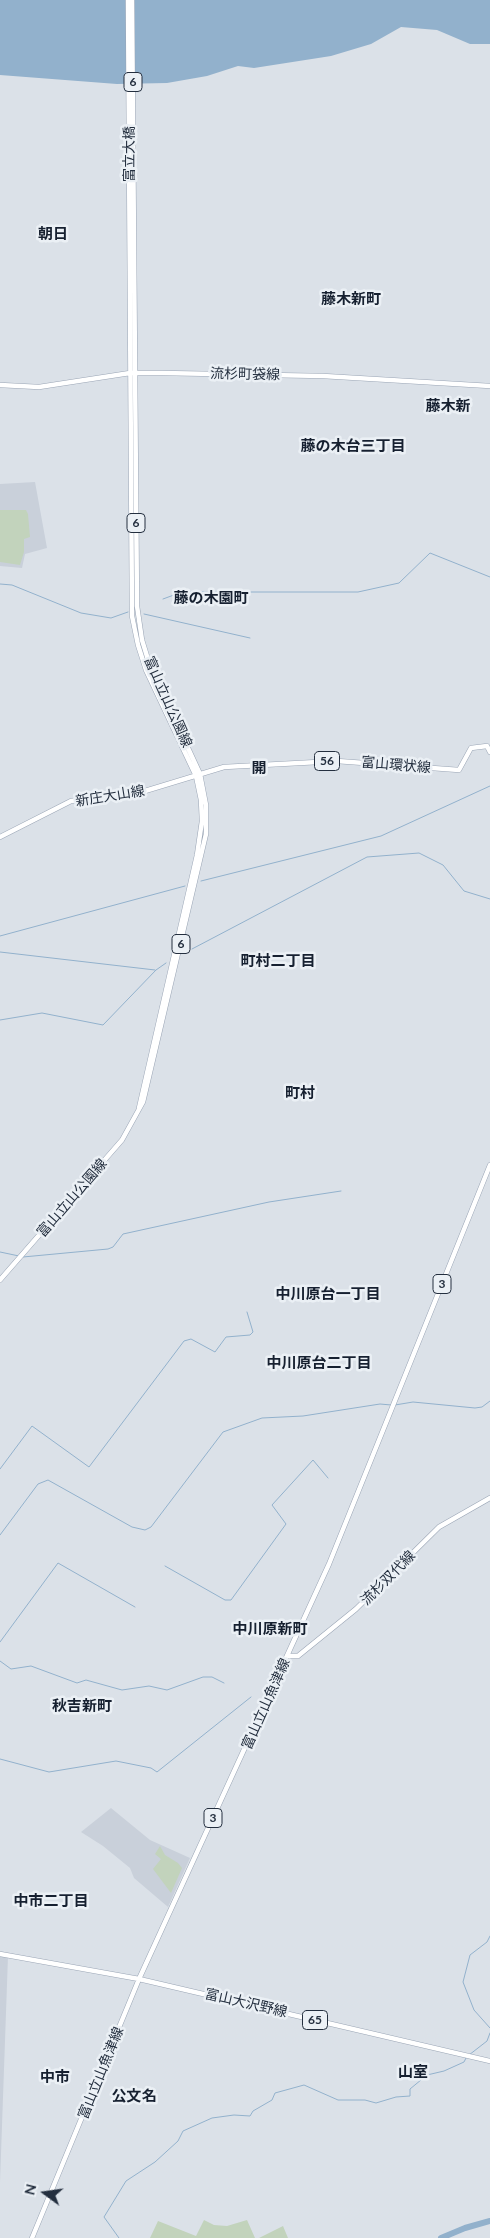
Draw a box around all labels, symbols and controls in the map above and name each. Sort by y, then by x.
road number: 6 [124,72,142,91]
street label: 富立大橋 [121,126,137,182]
district label: 朝日 [38,225,68,243]
district label: 藤木新町 [321,290,381,308]
street label: 流杉町袋線 [210,365,280,383]
district label: 藤木新 [426,397,470,415]
district label: 藤の木台三丁目 [301,437,405,455]
road number: 6 [127,514,145,532]
district label: 藤の木園町 [174,589,248,607]
street label: 富山立山公園線 [140,654,196,750]
road number: 56 [314,751,340,770]
street label: 富山環状線 [360,754,432,776]
district label: 開 [252,759,266,777]
street label: 新庄大山線 [74,782,146,810]
road number: 6 [172,934,190,954]
district label: 町村二丁目 [241,952,315,970]
district label: 町村 [285,1084,315,1102]
street label: 富山立山公園線 [34,1156,110,1240]
road number: 3 [433,1274,451,1294]
district label: 中川原台一丁目 [276,1285,380,1303]
district label: 中川原台二丁目 [267,1354,371,1372]
street label: 流杉双代線 [357,1547,419,1609]
district label: 中川原新町 [233,1620,307,1638]
street label: 富山立山魚津線 [238,1656,294,1752]
district label: 秋吉新町 [52,1697,112,1715]
road number: 3 [204,1809,222,1828]
district label: 中市二丁目 [14,1892,88,1910]
street label: 富山大沢野線 [203,1985,289,2021]
road number: 65 [302,2010,328,2030]
street label: 富山立山魚津線 [75,2024,127,2122]
district label: 山室 [398,2063,428,2081]
district label: 中市 [40,2068,70,2086]
district label: 公文名 [112,2087,156,2105]
north arrow [20,2168,70,2218]
text: N [20,2182,40,2197]

